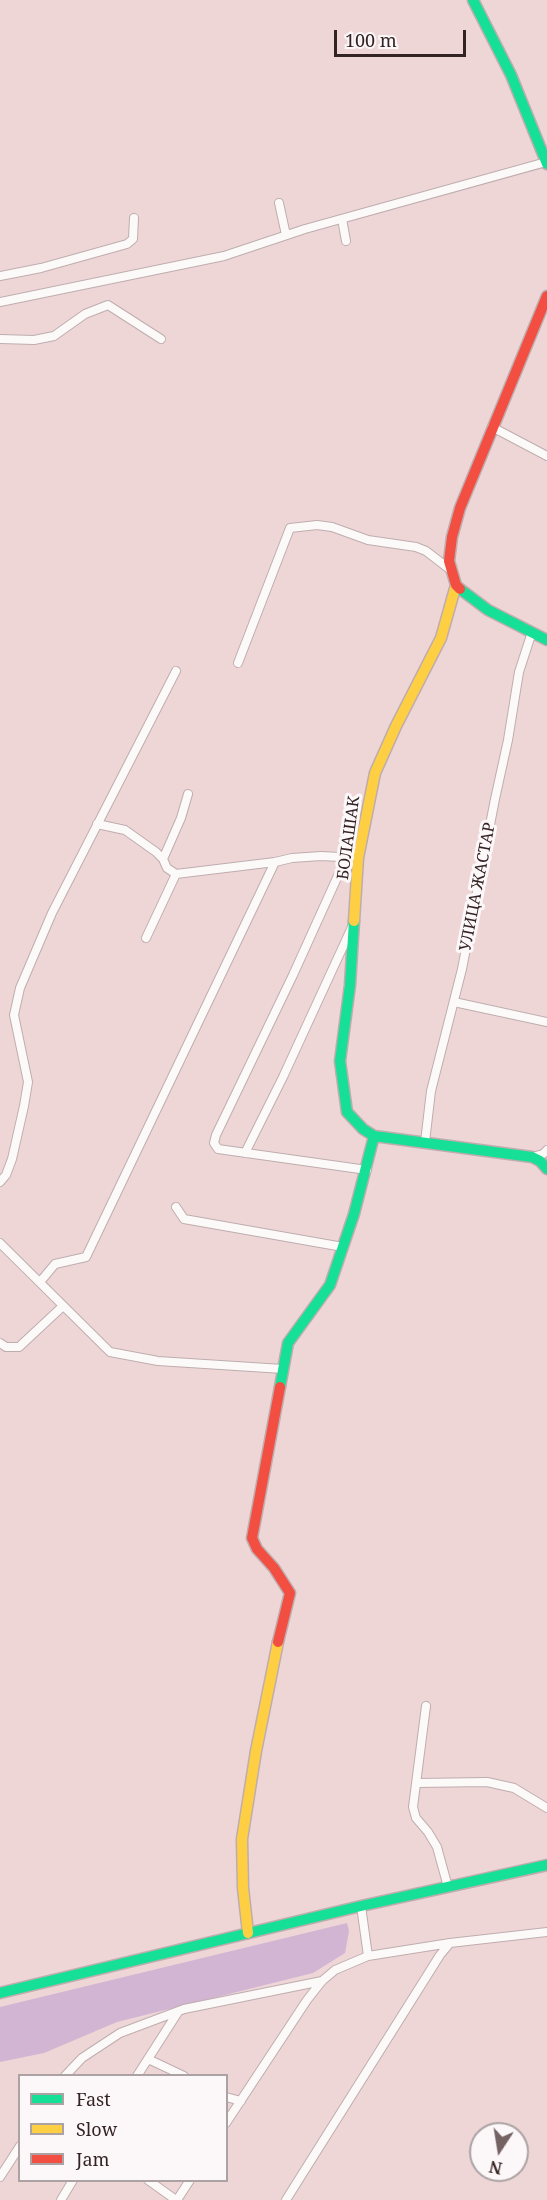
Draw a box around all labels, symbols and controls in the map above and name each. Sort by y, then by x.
scale bar [337,18,469,56]
text: 100 m [345,28,397,52]
street label: БОЛАШАК [334,795,364,881]
street label: УЛИЦА ЖАСТАР [456,821,500,953]
legend [18,2074,228,2182]
text: Fast [76,2087,111,2111]
text: Slow [76,2117,117,2141]
north arrow [469,2122,529,2182]
text: Jam [76,2147,110,2171]
text: N [487,2156,504,2180]

